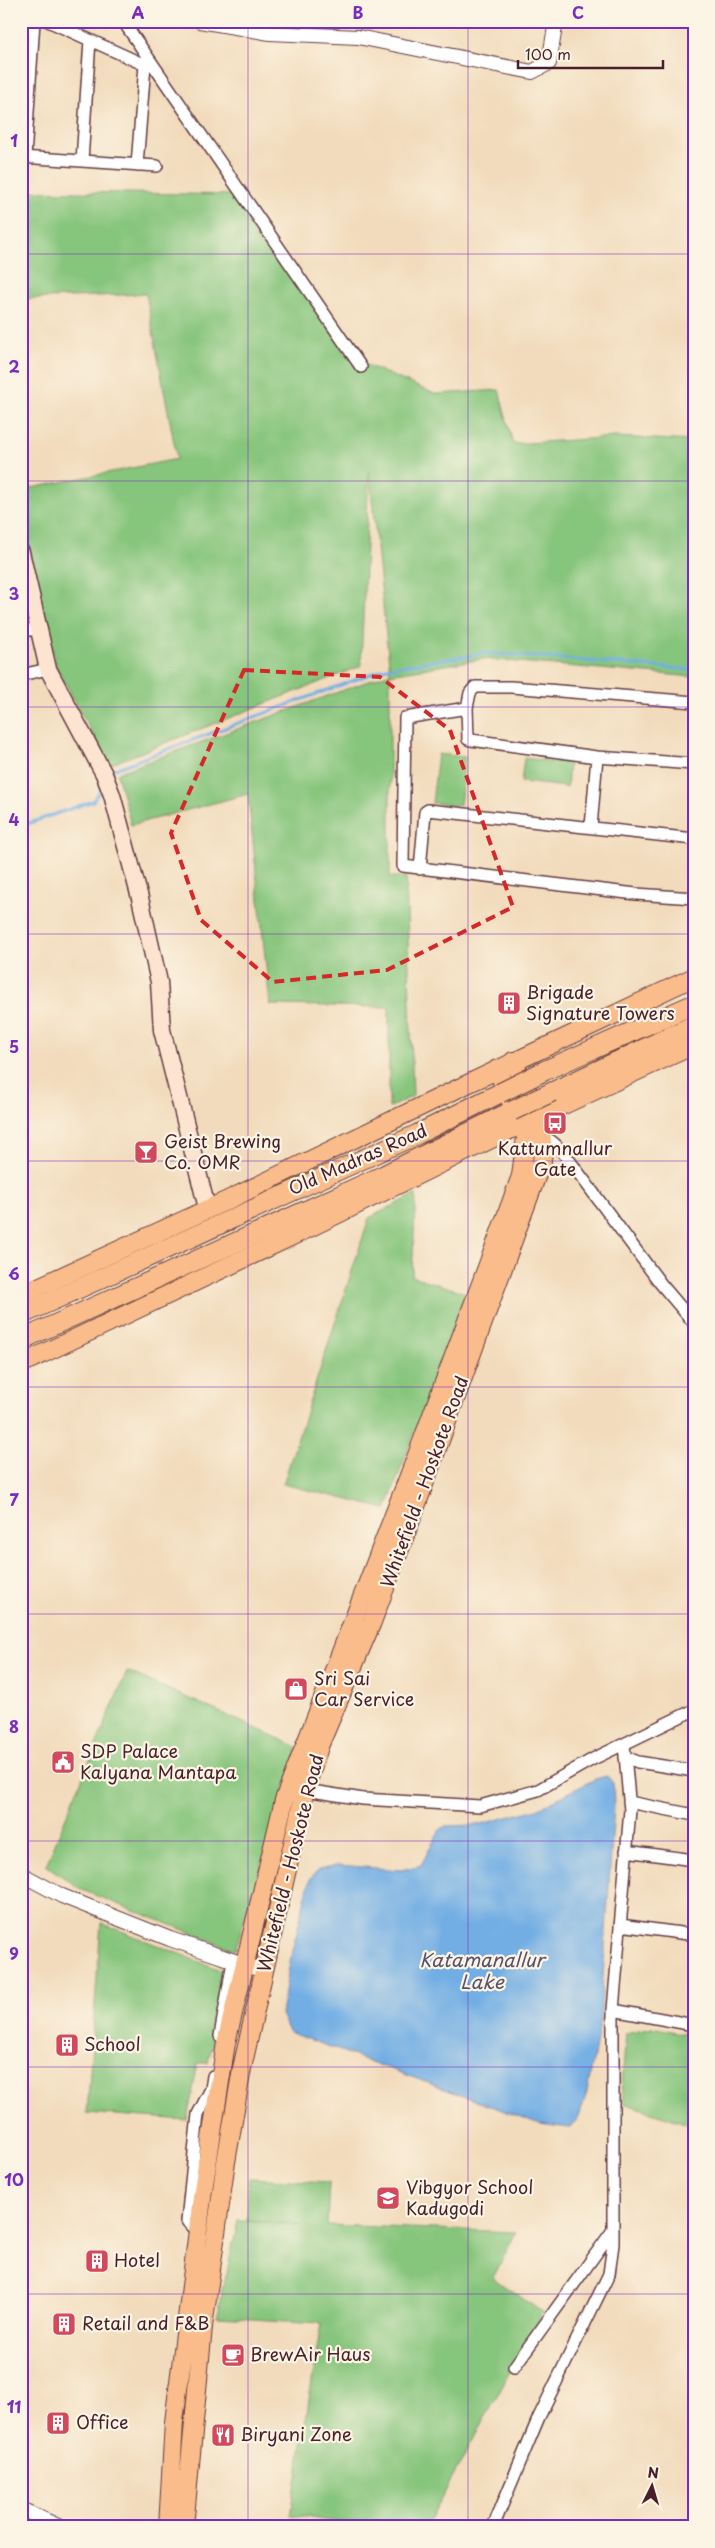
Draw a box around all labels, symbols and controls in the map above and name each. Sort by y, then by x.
text: A [132,0,145,24]
text: B [353,0,364,24]
text: C [572,0,584,24]
scale bar [518,38,662,70]
text: 100 m [525,42,571,65]
text: 1 [10,128,18,152]
text: 2 [8,354,20,378]
text: 3 [9,581,19,605]
text: 4 [9,807,20,831]
place label: Brigade Signature Towers [526,978,675,1026]
building icon: Brigade Signature Towers [496,990,522,1016]
text: 5 [9,1034,19,1058]
bus stop icon: Kattumnallur Gate [542,1110,568,1136]
street label: Old Madras Road [284,1116,431,1201]
place label: Geist Brewing Co. OMR [164,1127,281,1175]
place label: Kattumnallur Gate [498,1134,613,1182]
bar icon: Geist Brewing Co. OMR [133,1139,159,1165]
text: 6 [8,1261,20,1285]
street label: Whitefield - Hoskote Road [373,1372,474,1591]
text: 7 [9,1487,19,1511]
place label: Sri Sai Car Service [314,1664,414,1712]
shop icon: Sri Sai Car Service [283,1676,309,1702]
text: 8 [9,1714,19,1738]
place label: SDP Palace Kalyana Mantapa [80,1737,237,1785]
public building icon: SDP Palace Kalyana Mantapa [50,1749,76,1775]
street label: Whitefield - Hoskote Road [249,1751,330,1974]
text: 9 [9,1941,19,1965]
water label: Katamanallur Lake [420,1945,548,1995]
place label: School [84,2030,141,2057]
building icon: School [54,2032,80,2058]
text: 10 [4,2167,24,2191]
place label: Vibgyor School Kadugodi [406,2173,533,2221]
school or university icon: Vibgyor School Kadugodi [375,2185,401,2211]
place label: Hotel [114,2246,160,2273]
building icon: Hotel [84,2248,110,2274]
place label: Retail and F&B [82,2309,209,2336]
building icon: Retail and F&B [51,2311,77,2337]
place label: BrewAir Haus [250,2340,371,2367]
cafe icon: BrewAir Haus [220,2342,246,2368]
text: 11 [7,2394,21,2418]
place label: Office [76,2408,129,2435]
building icon: Office [45,2410,71,2436]
place label: Biryani Zone [240,2420,352,2447]
restaurant icon: Biryani Zone [210,2422,236,2448]
north arrow [628,2460,678,2510]
text: N [647,2462,660,2483]

